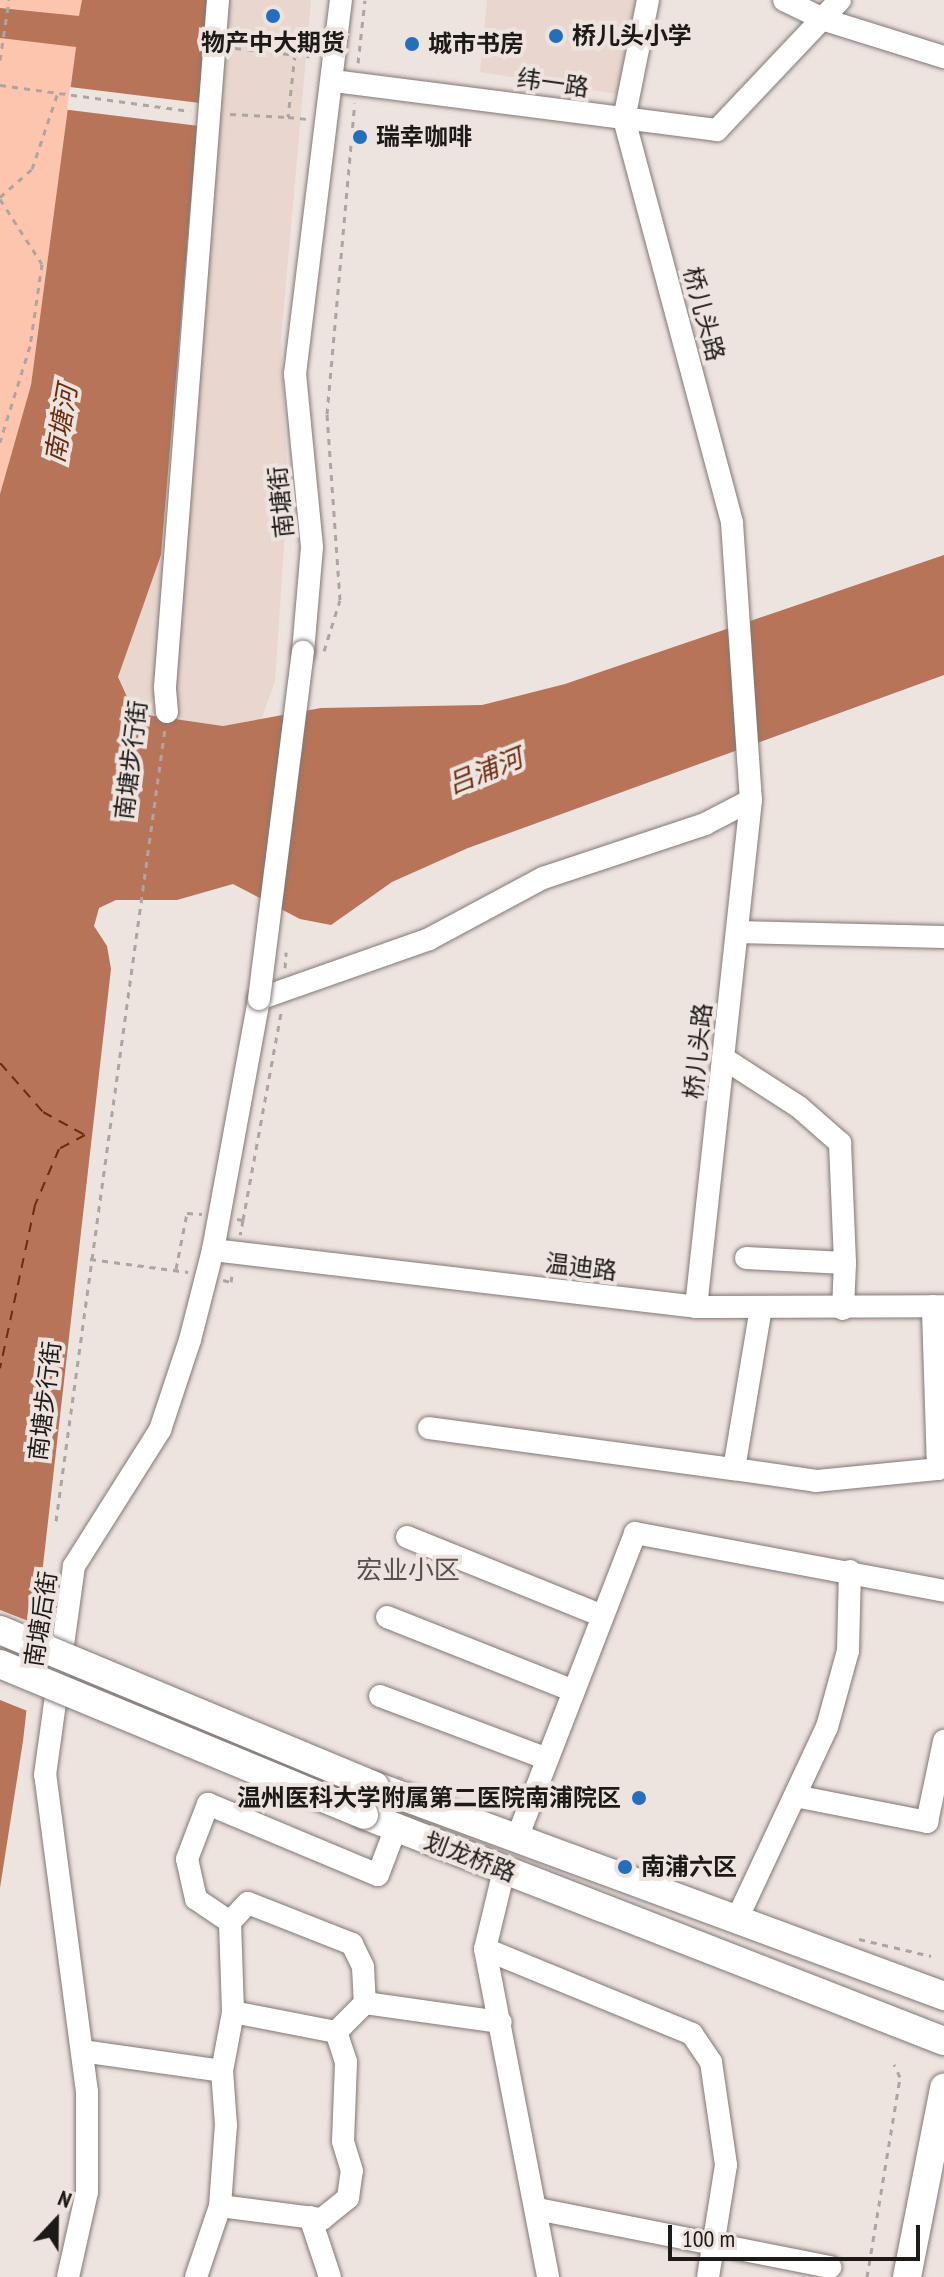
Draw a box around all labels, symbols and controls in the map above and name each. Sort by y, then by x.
marker: 物产中大期货 [264,7,282,25]
place label: 桥儿头小学 [572,22,692,50]
marker: 桥儿头小学 [547,27,565,45]
place label: 物产中大期货 [201,29,345,57]
place label: 城市书房 [428,30,524,58]
marker: 城市书房 [403,35,421,53]
street label: 纬一路 [515,64,591,102]
place label: 瑞幸咖啡 [376,123,472,151]
marker: 瑞幸咖啡 [351,128,369,146]
street label: 桥儿头路 [678,264,730,364]
water label: 南塘河 [39,383,83,465]
street label: 南塘街 [263,465,299,539]
street label: 南塘步行街 [109,699,153,821]
water label: 吕浦河 [443,742,527,800]
street label: 桥儿头路 [679,1002,717,1100]
street label: 温迪路 [544,1248,618,1286]
street label: 南塘步行街 [23,1340,67,1462]
district label: 宏业小区 [356,1554,460,1586]
street label: 南塘后街 [19,1569,63,1669]
place label: 温州医科大学附属第二医院南浦院区 [237,1784,621,1812]
marker: 温州医科大学附属第二医院南浦院区 [628,1787,650,1809]
street label: 划龙桥路 [420,1826,520,1888]
place label: 南浦六区 [641,1853,737,1881]
marker: 南浦六区 [616,1858,634,1876]
north arrow [16,2181,96,2261]
text: N [54,2184,76,2214]
scale bar [672,2209,924,2259]
text: 100 m [682,2223,735,2254]

